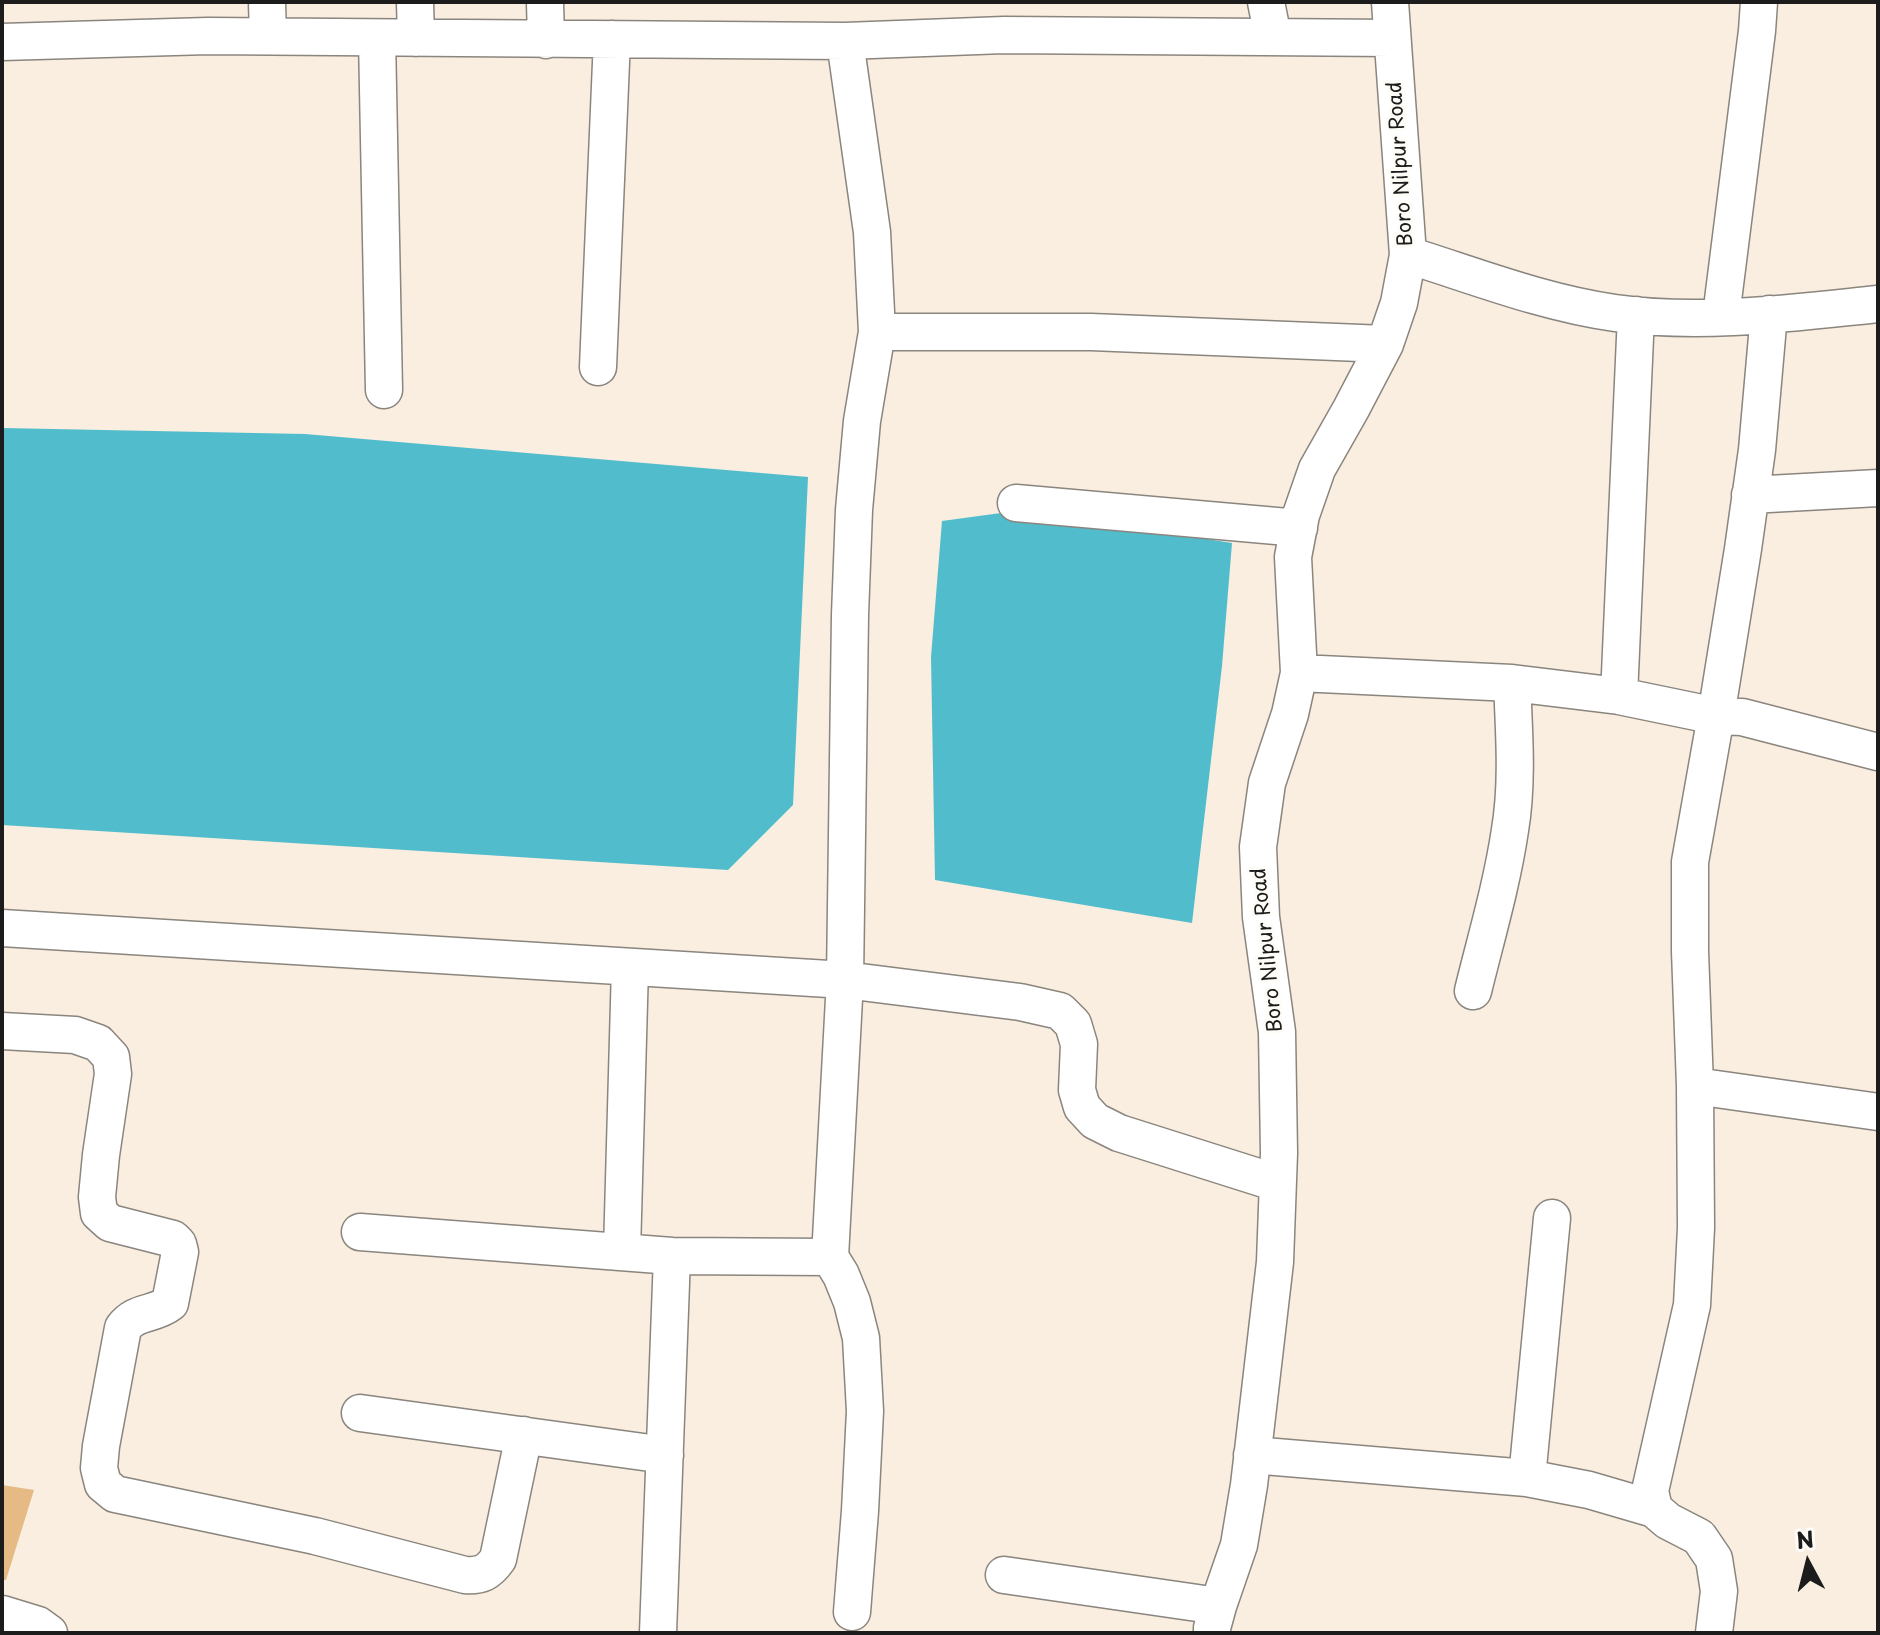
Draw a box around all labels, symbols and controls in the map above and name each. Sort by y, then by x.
street label: Boro Nilpur Road [1383,81,1419,247]
street label: Boro Nilpur Road [1247,867,1289,1033]
text: N [1794,1521,1816,1556]
north arrow [1768,1523,1848,1603]

